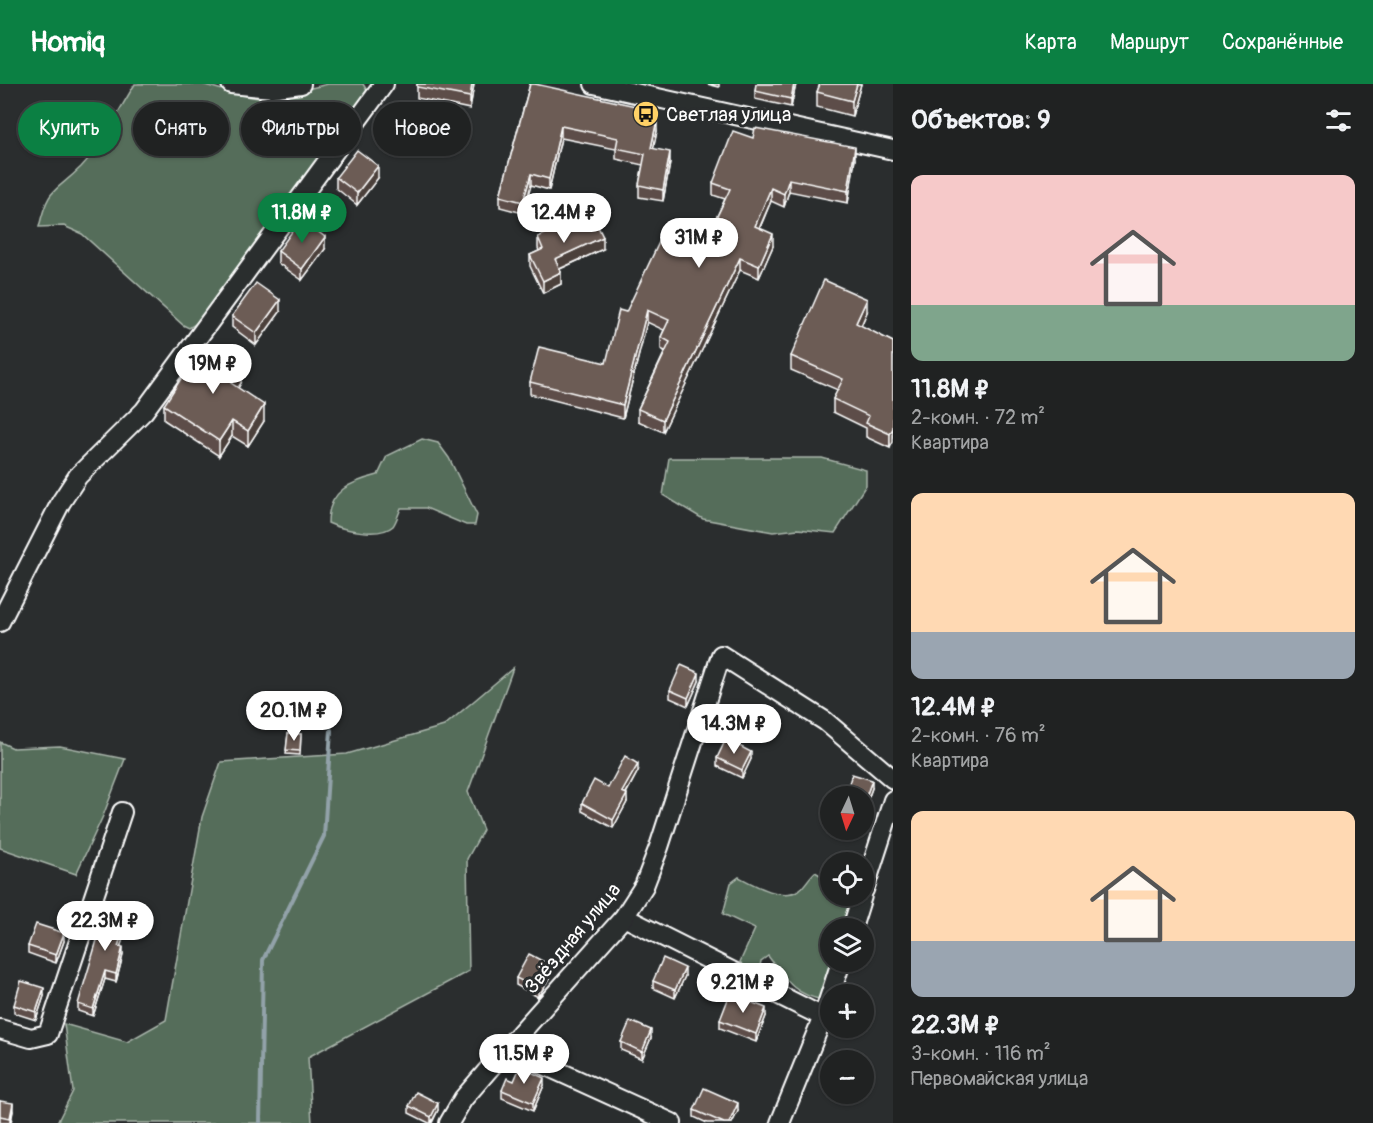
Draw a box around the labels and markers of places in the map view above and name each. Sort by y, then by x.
bus stop icon: Светлая улица [631,99,661,129]
place label: Светлая улица [666,102,791,127]
pin: 11.8M ₽ [247,193,357,244]
pin: 12.4M ₽ [509,193,619,244]
pin: 31M ₽ [657,218,741,269]
pin: 19M ₽ [171,344,255,395]
pin: 20.1M ₽ [239,691,349,742]
pin: 14.3M ₽ [679,704,789,755]
pin: 22.3M ₽ [50,901,160,952]
pin: 9.21M ₽ [688,963,798,1014]
pin: 11.5M ₽ [469,1034,579,1085]

